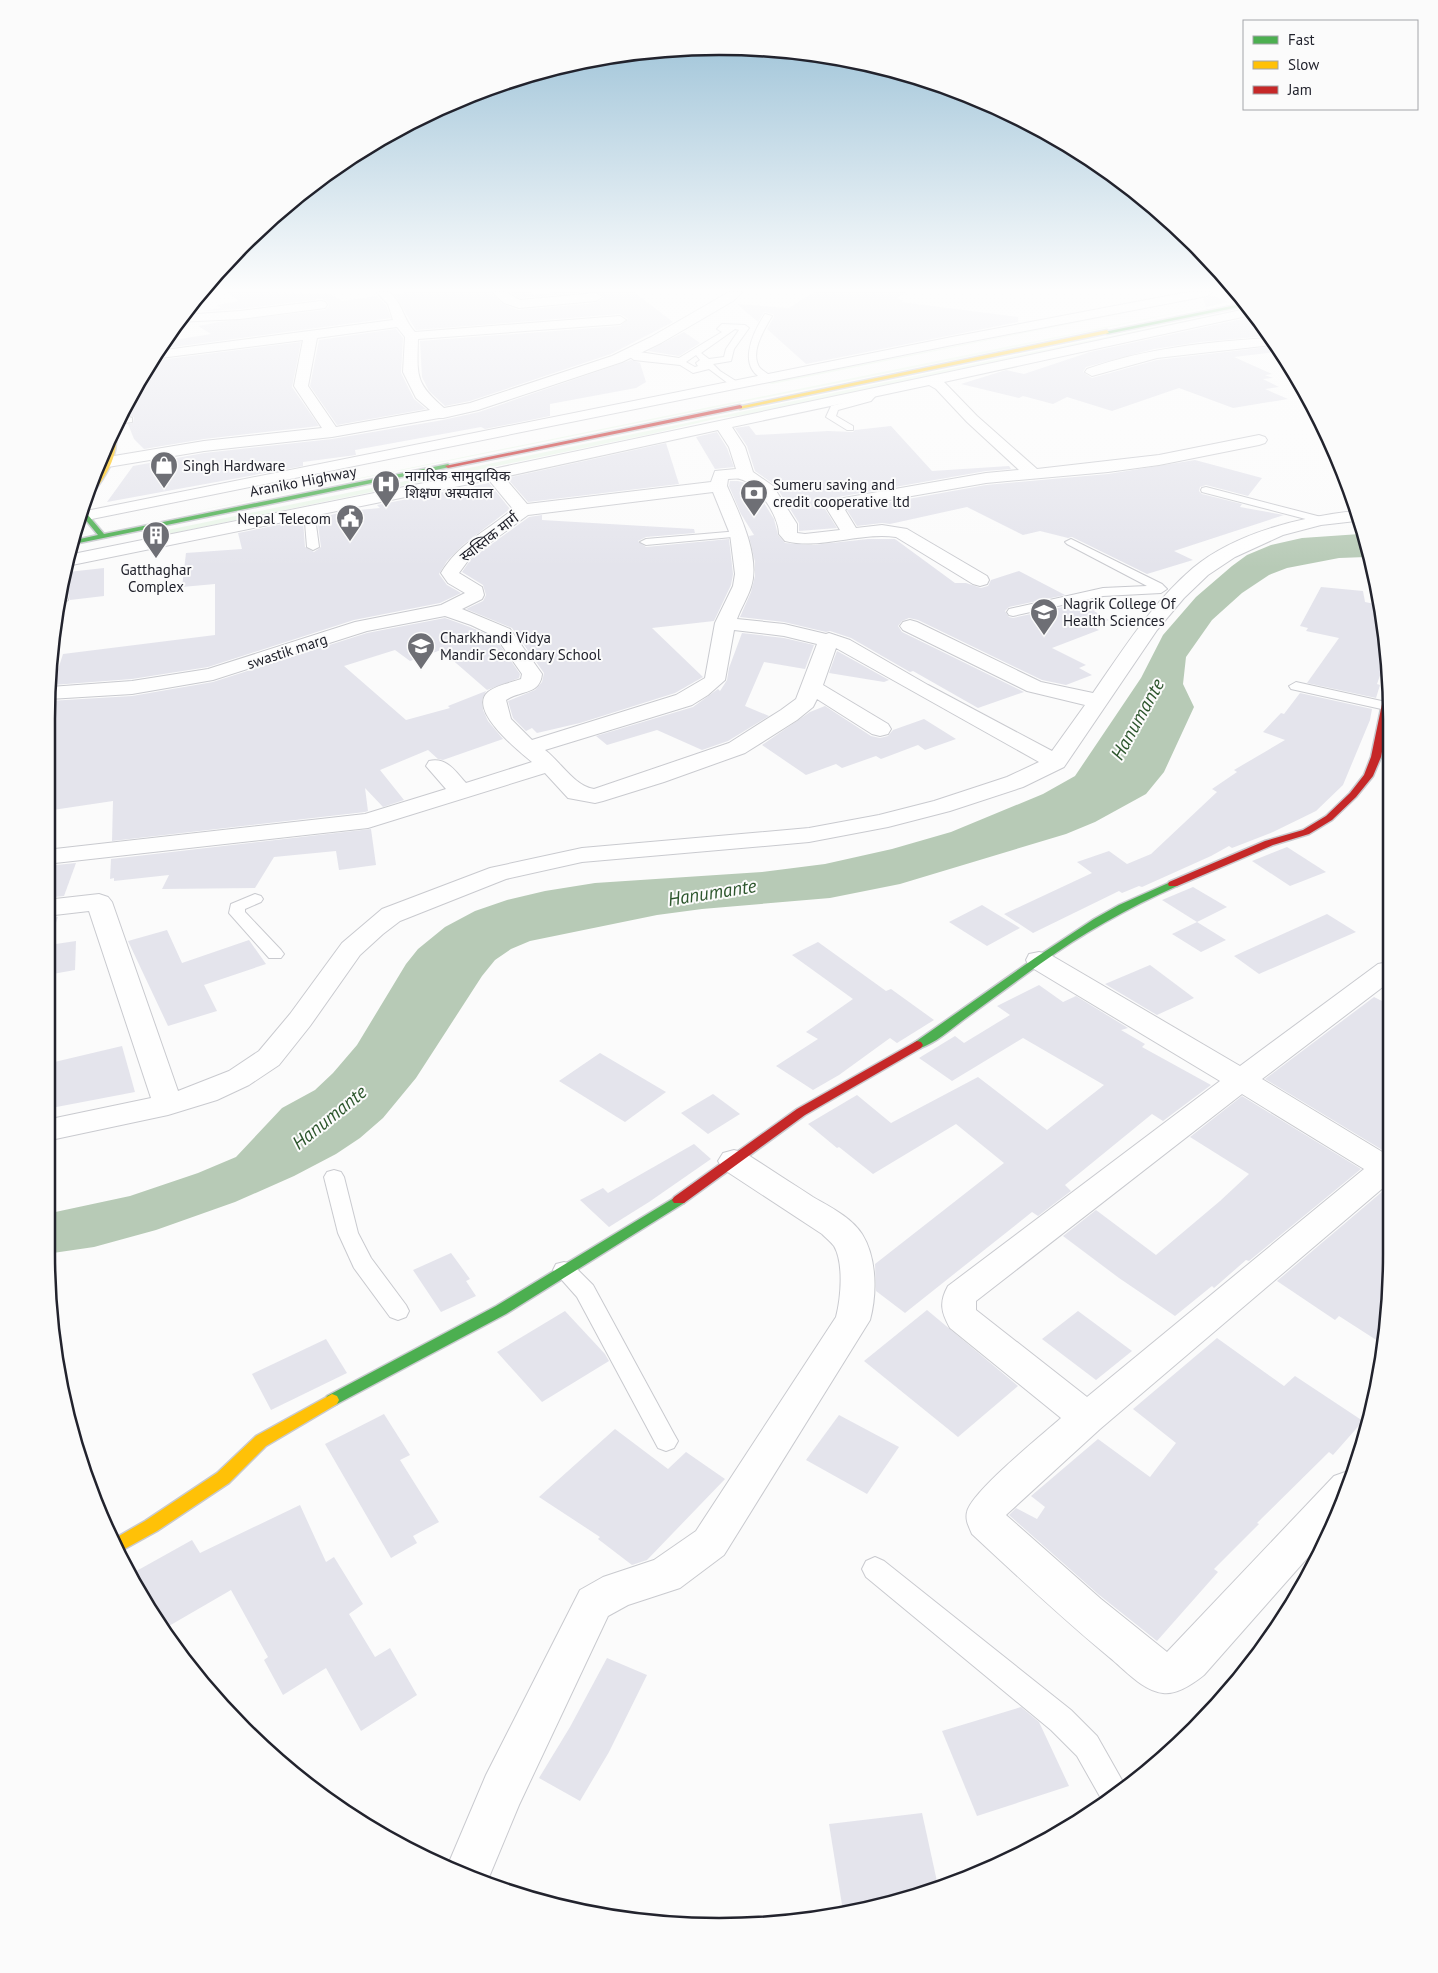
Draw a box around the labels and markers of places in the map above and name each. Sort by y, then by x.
shop icon: Singh Hardware [149,450,179,489]
place label: Singh Hardware [183,456,285,475]
place label: नागरिक सामुदायिक शिक्षण अस्पताल [405,466,511,502]
hospital icon: नागरिक सामुदायिक शिक्षण अस्पताल [371,469,401,508]
place label: Sumeru saving and credit cooperative ltd [773,475,910,511]
bank icon: Sumeru saving and credit cooperative ltd [739,478,769,517]
public building icon: Nepal Telecom [335,503,365,542]
place label: Nepal Telecom [237,509,331,528]
building icon: Gatthaghar Complex [141,520,171,559]
place label: Gatthaghar Complex [120,560,192,596]
place label: Nagrik College Of Health Sciences [1063,594,1177,630]
school or university icon: Nagrik College Of Health Sciences [1029,597,1059,636]
place label: Charkhandi Vidya Mandir Secondary School [440,628,602,664]
school or university icon: Charkhandi Vidya Mandir Secondary School [406,631,436,670]

